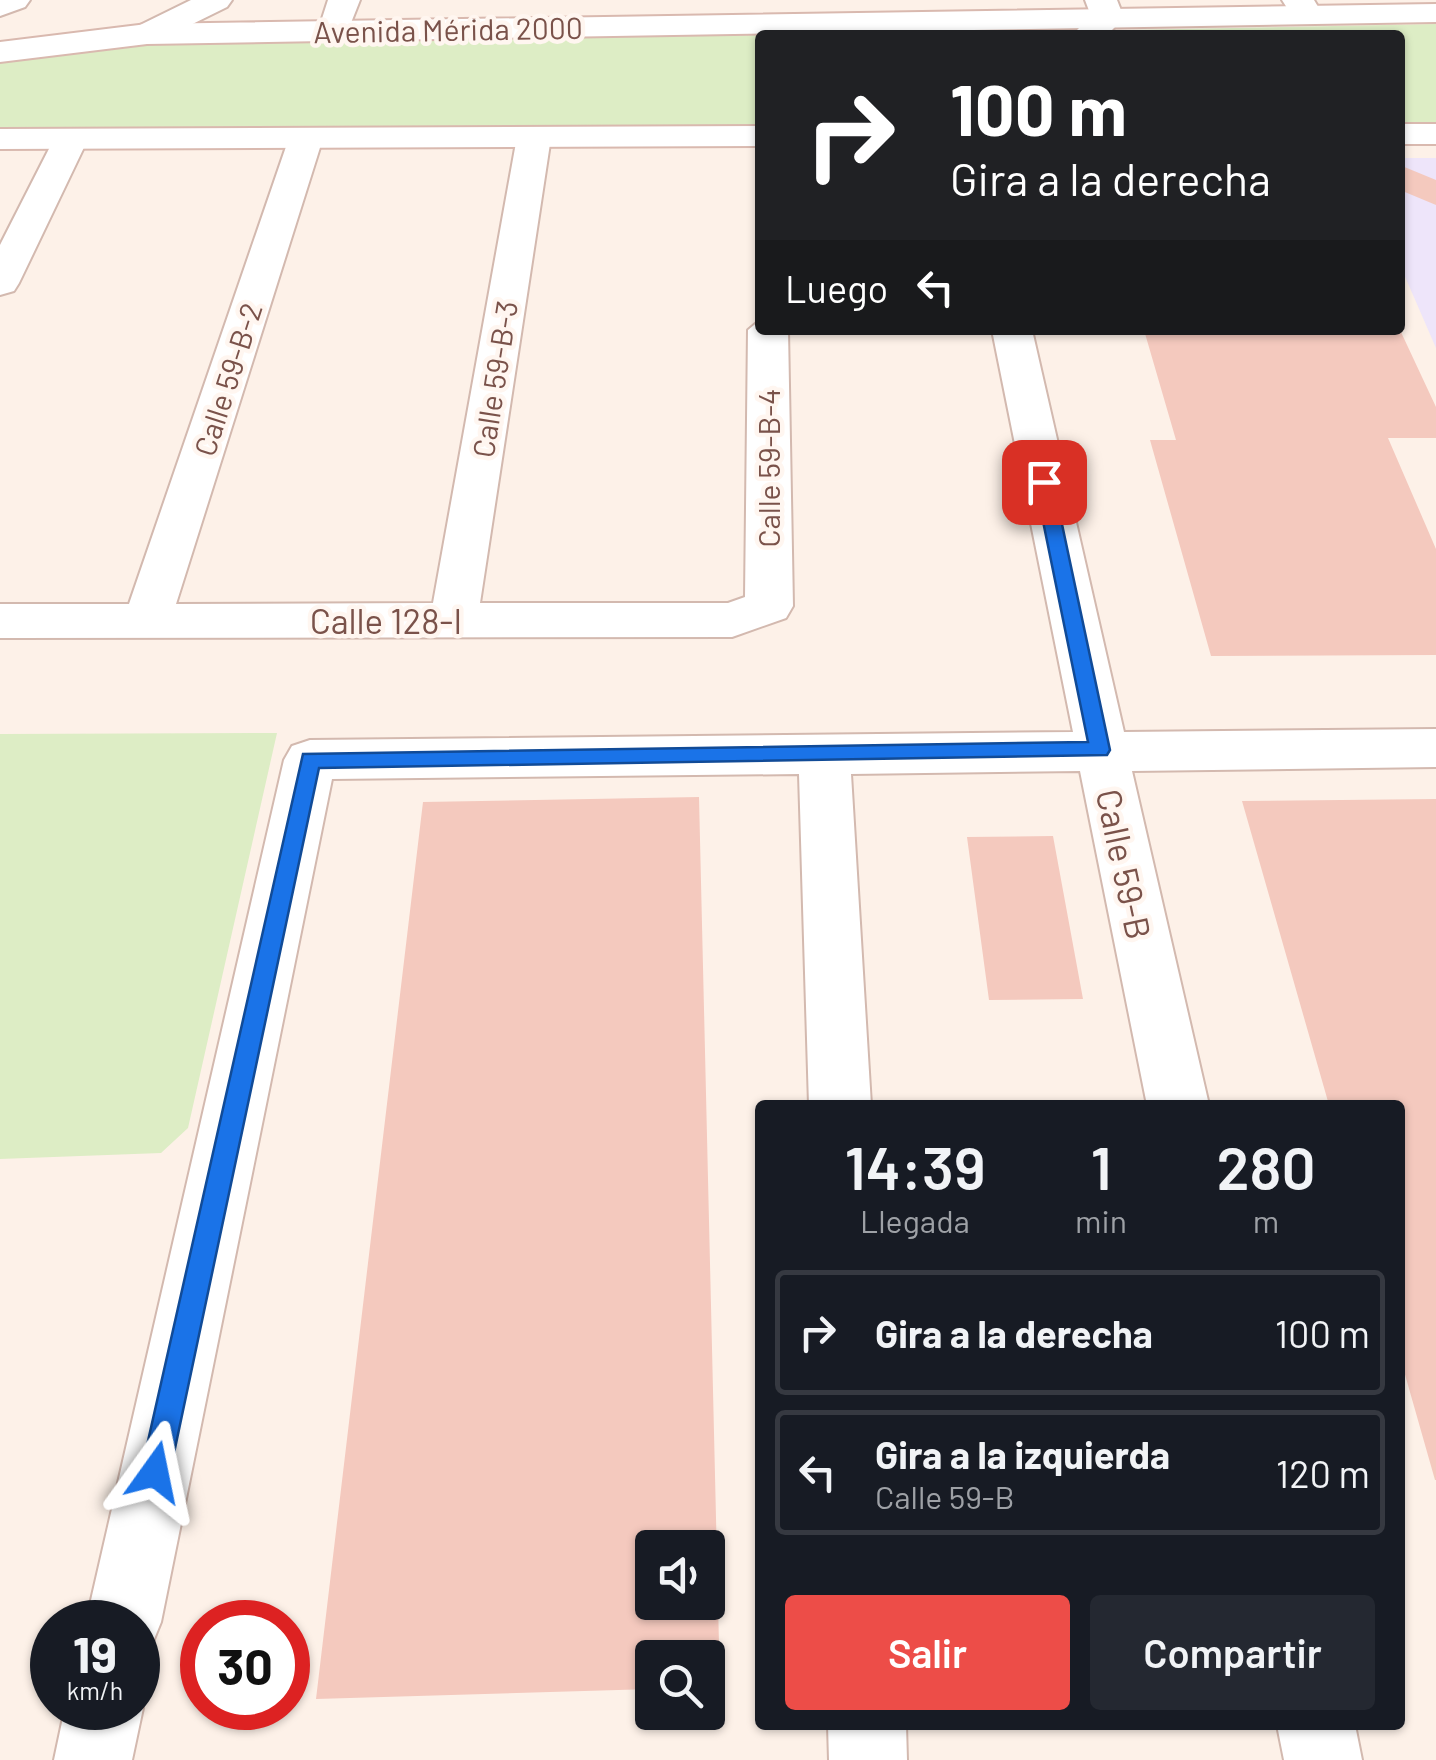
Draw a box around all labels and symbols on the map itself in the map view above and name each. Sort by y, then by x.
street label: Avenida Mérida 2000 [313,9,583,49]
street label: Calle 59-B-2 [185,298,269,460]
street label: Calle 59-B-3 [464,298,524,460]
street label: Calle 59-B-4 [750,388,786,548]
pin [1002,440,1087,525]
street label: Calle 128-I [310,599,462,641]
street label: Calle 59-B [1089,785,1161,943]
position arrow [103,1420,207,1524]
speed limit sign: 30 [180,1600,310,1730]

